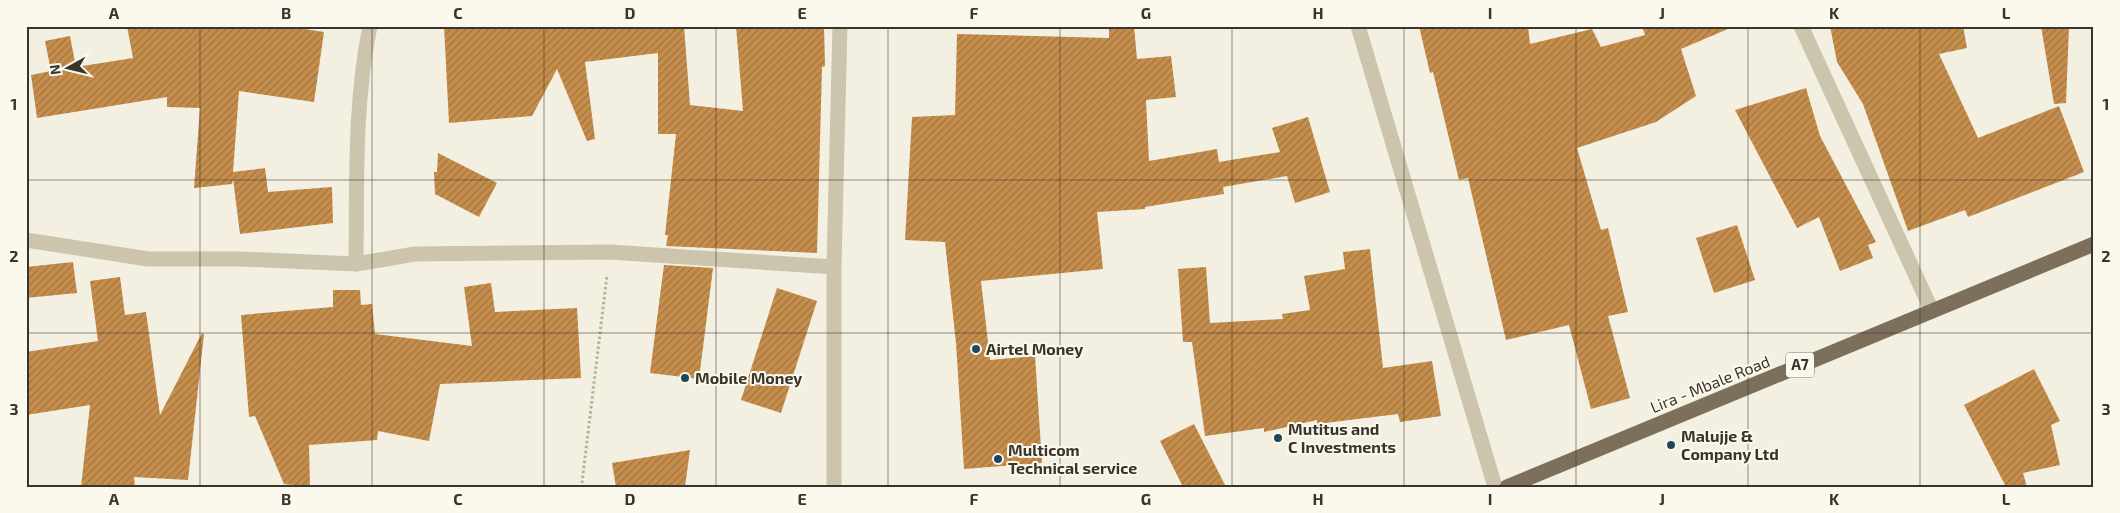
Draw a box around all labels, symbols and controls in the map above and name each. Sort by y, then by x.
text: A [109,3,120,22]
text: B [281,3,291,22]
text: C [453,3,463,22]
text: D [625,3,636,22]
text: E [797,3,807,22]
text: F [970,3,979,22]
text: G [1141,3,1151,22]
text: H [1312,3,1324,22]
text: I [1488,3,1492,22]
text: J [1659,3,1665,22]
text: K [1829,3,1840,22]
text: L [2002,3,2011,22]
north arrow [42,42,92,92]
text: N [46,64,64,76]
text: 1 [11,94,17,113]
text: 1 [2103,94,2109,113]
text: 2 [9,246,19,265]
text: 2 [2101,246,2111,265]
place label: Airtel Money [986,339,1083,359]
marker: Airtel Money [970,343,982,355]
street label: Lira - Mbale Road [1647,351,1772,416]
road number: A7 [1786,352,1814,378]
place label: Mobile Money [695,368,802,388]
marker: Mobile Money [679,372,691,384]
text: 3 [9,399,19,418]
text: 3 [2101,399,2111,418]
place label: Mutitus and C Investments [1288,419,1396,456]
place label: Malujje & Company Ltd [1681,426,1779,464]
marker: Mutitus and C Investments [1272,432,1284,444]
marker: Malujje & Company Ltd [1665,439,1677,451]
place label: Multicom Technical service [1008,440,1137,477]
marker: Multicom Technical service [992,453,1004,465]
text: A [109,489,120,508]
text: B [281,489,291,508]
text: C [453,489,463,508]
text: D [625,489,636,508]
text: E [797,489,807,508]
text: F [970,489,979,508]
text: G [1141,489,1151,508]
text: H [1312,489,1324,508]
text: I [1488,489,1492,508]
text: J [1659,489,1665,508]
text: K [1829,489,1840,508]
text: L [2002,489,2011,508]

